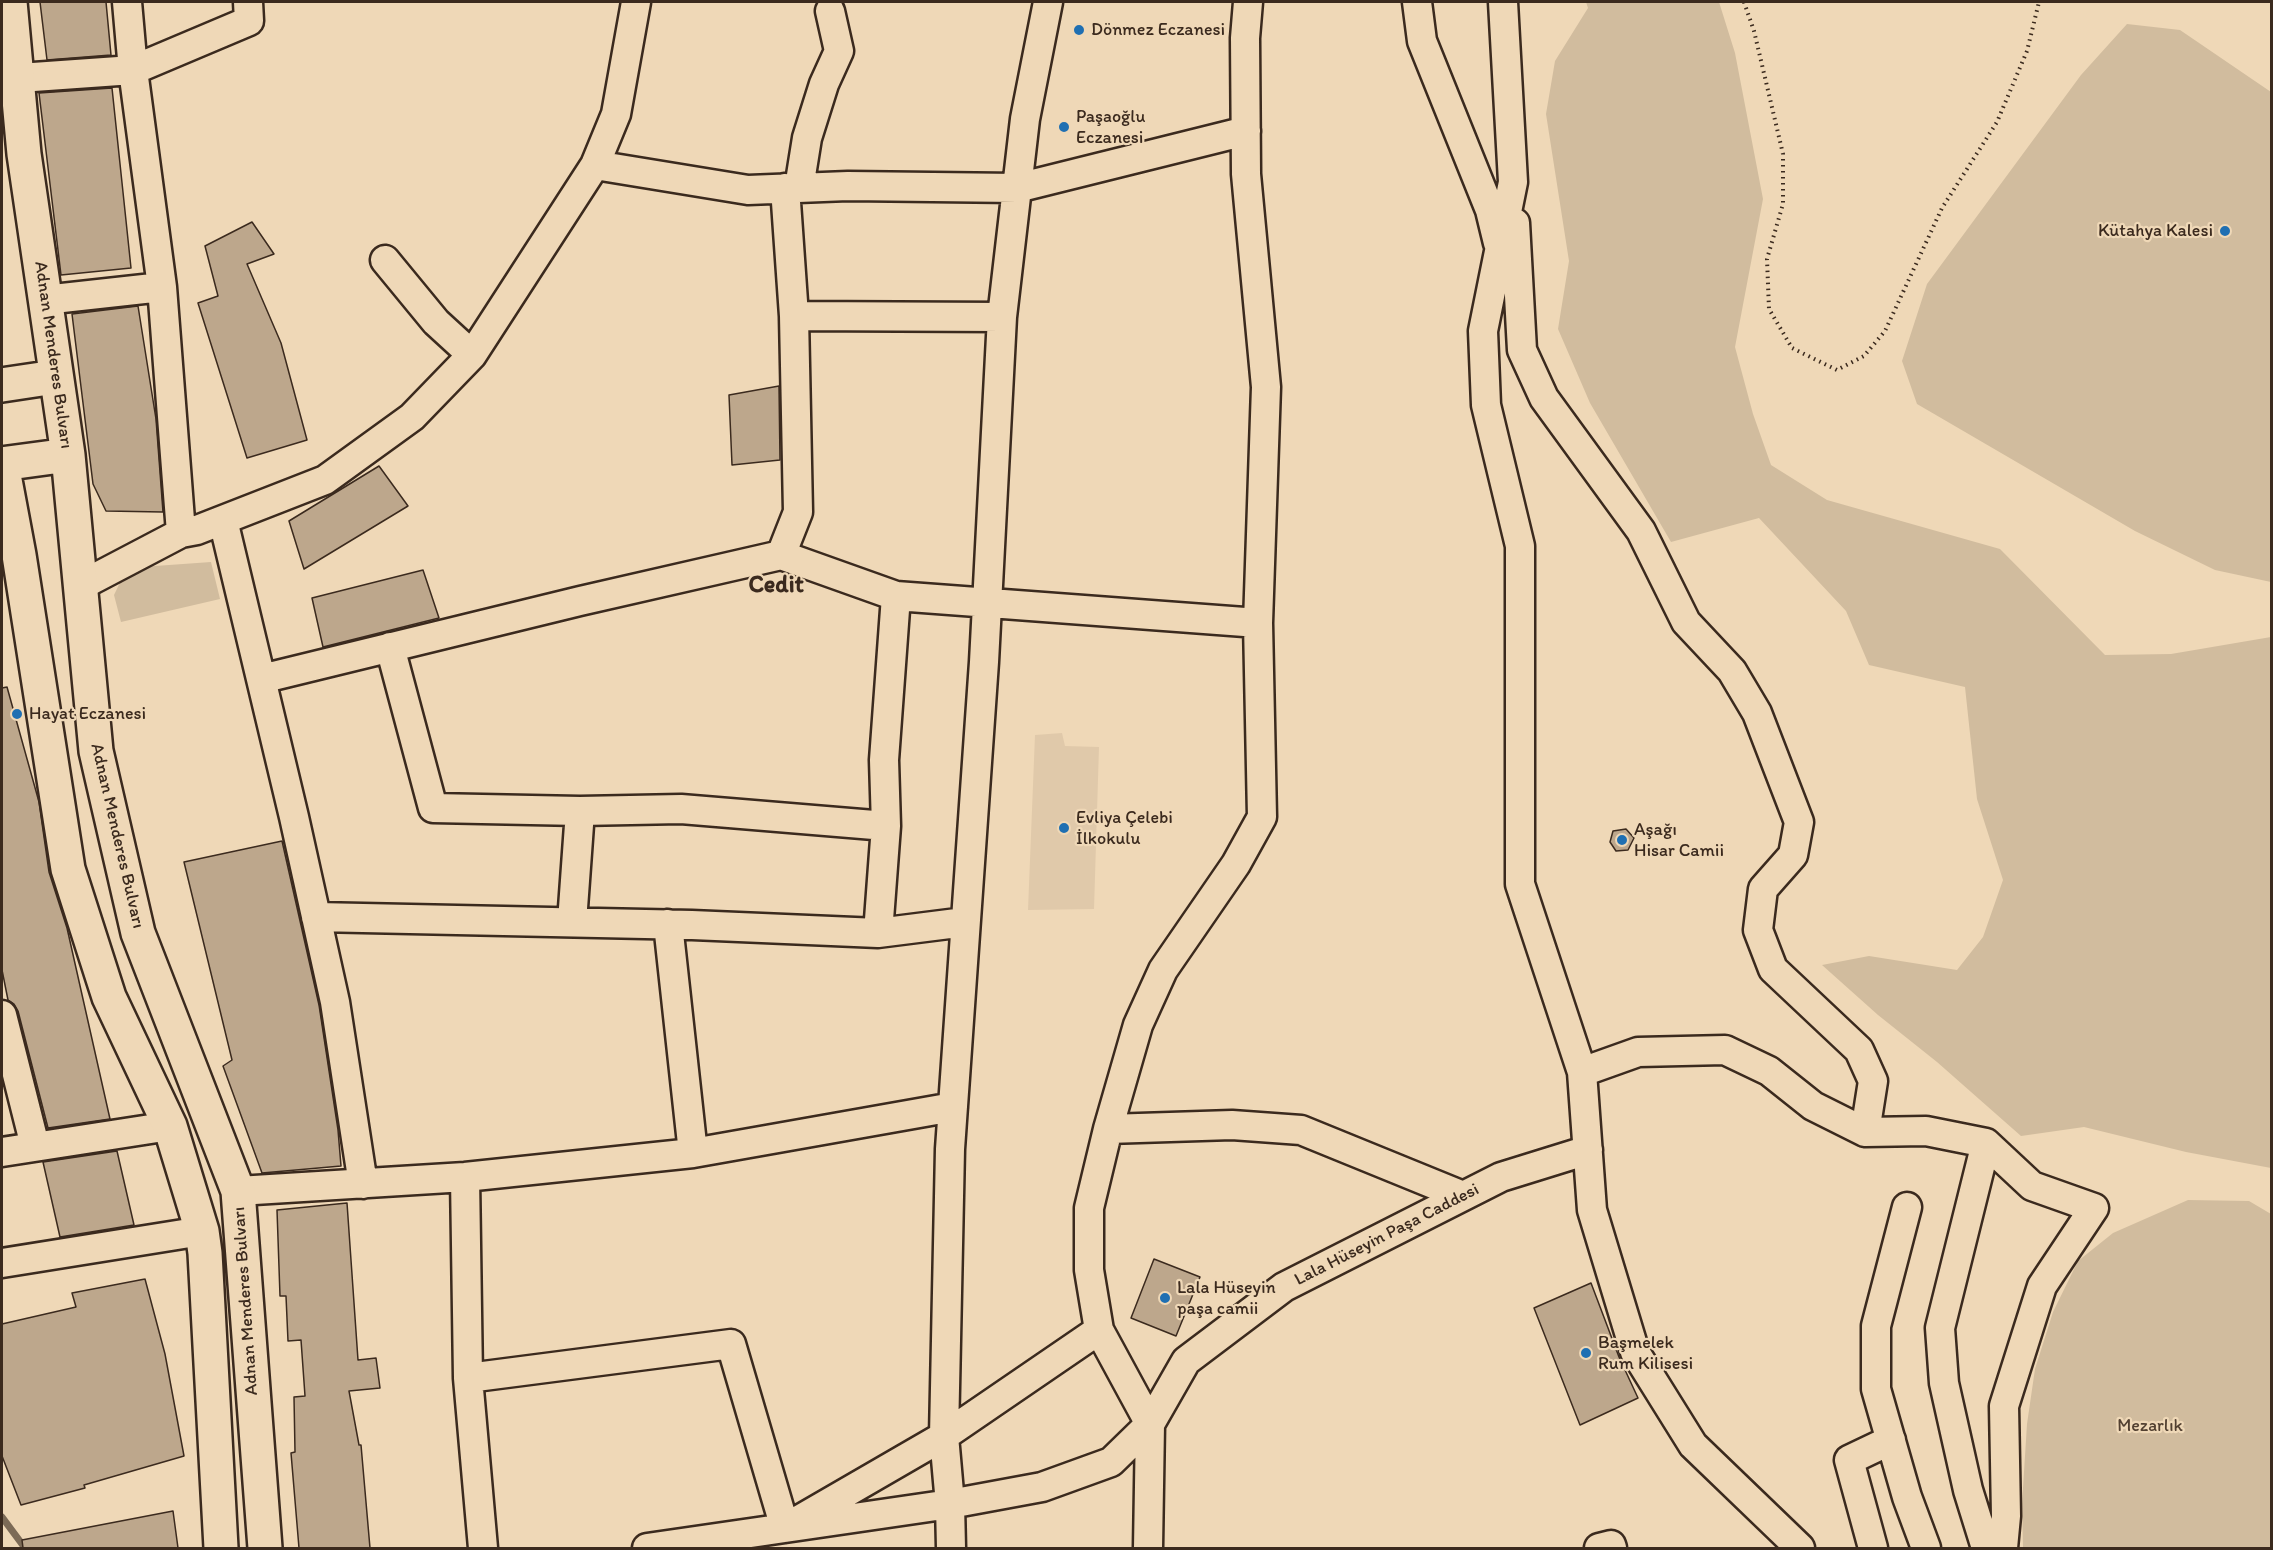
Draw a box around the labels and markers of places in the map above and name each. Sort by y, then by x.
place label: Dönmez Eczanesi [1091,19,1225,41]
marker: Dönmez Eczanesi [1072,23,1086,37]
place label: Paşaoğlu Eczanesi [1076,106,1145,148]
marker: Paşaoğlu Eczanesi [1057,120,1071,134]
place label: Kütahya Kalesi [2098,220,2213,242]
marker: Kütahya Kalesi [2218,224,2232,238]
place label: Hayat Eczanesi [29,703,146,725]
marker: Hayat Eczanesi [10,707,24,721]
place label: Evliya Çelebi İlkokulu [1076,807,1173,850]
place label: Aşağı Hisar Camii [1634,819,1724,862]
marker: Evliya Çelebi İlkokulu [1057,821,1071,835]
marker: Aşağı Hisar Camii [1615,833,1629,847]
place label: Lala Hüseyin paşa camii [1177,1277,1276,1320]
marker: Lala Hüseyin paşa camii [1158,1291,1172,1305]
place label: Başmelek Rum Kilisesi [1598,1332,1693,1374]
marker: Başmelek Rum Kilisesi [1579,1346,1593,1360]

